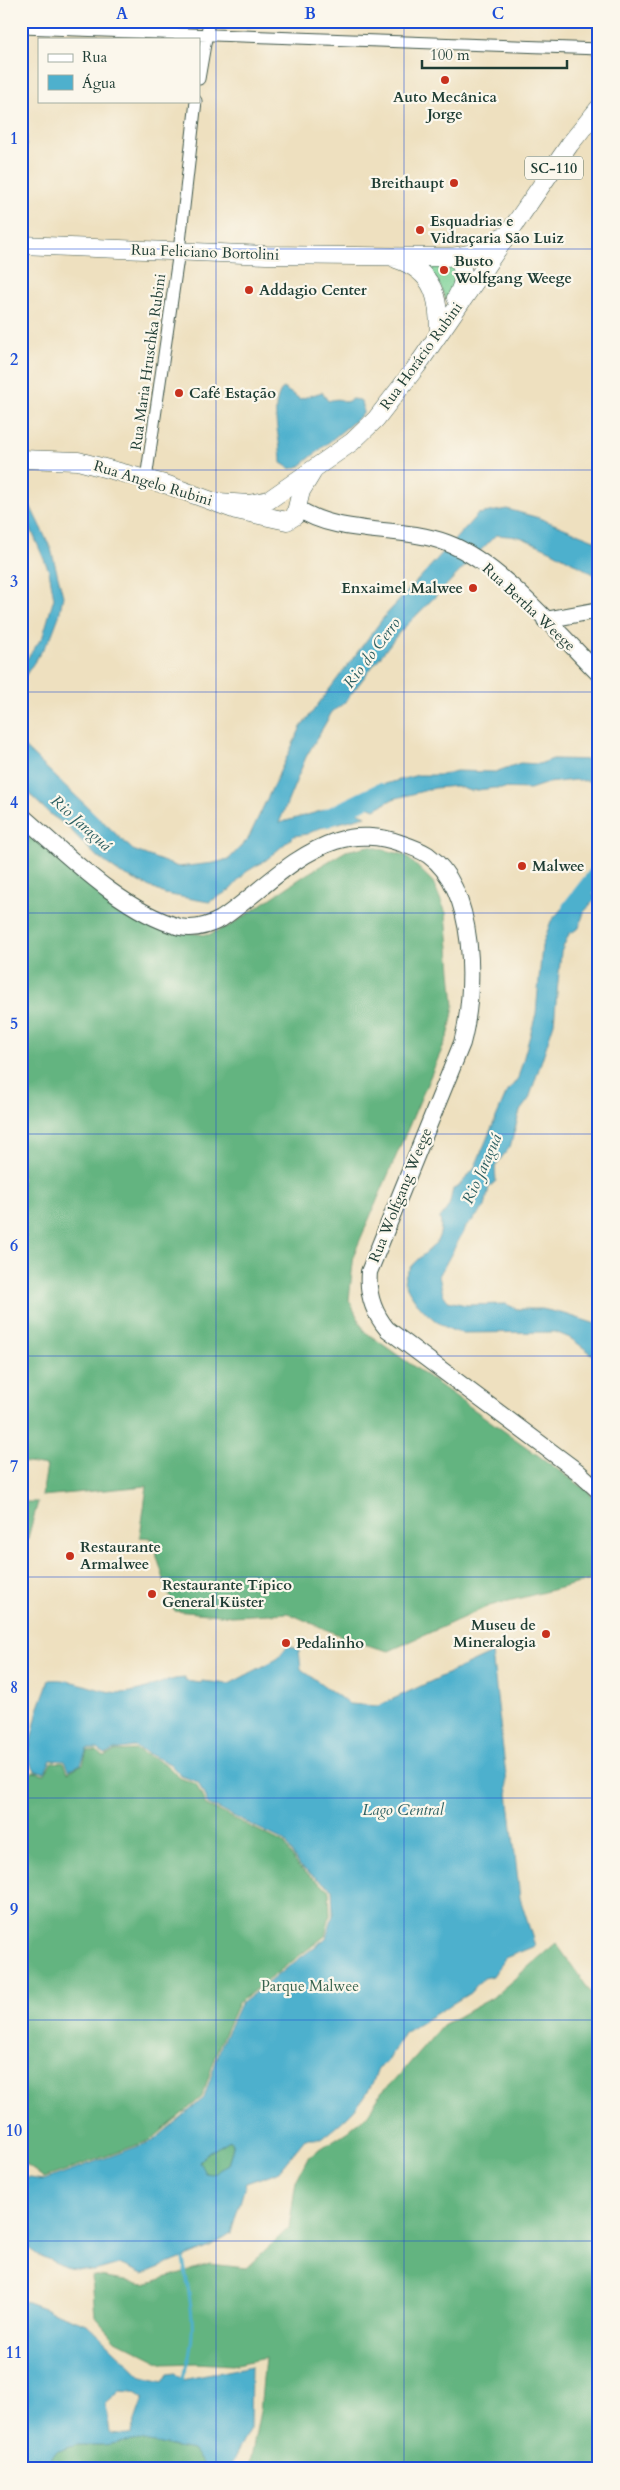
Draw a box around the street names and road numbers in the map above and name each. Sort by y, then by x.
road number: SC-110 [525,156,583,180]
street label: Rua Feliciano Bortolini [131,239,279,265]
street label: Rua Maria Hruschka Rubini [126,272,170,452]
street label: Rua Horácio Rubini [375,298,467,414]
street label: Rua Angelo Rubini [91,455,215,511]
street label: Rua Bertha Weege [478,559,580,656]
street label: Rua Wolfgang Weege [364,1125,436,1265]

